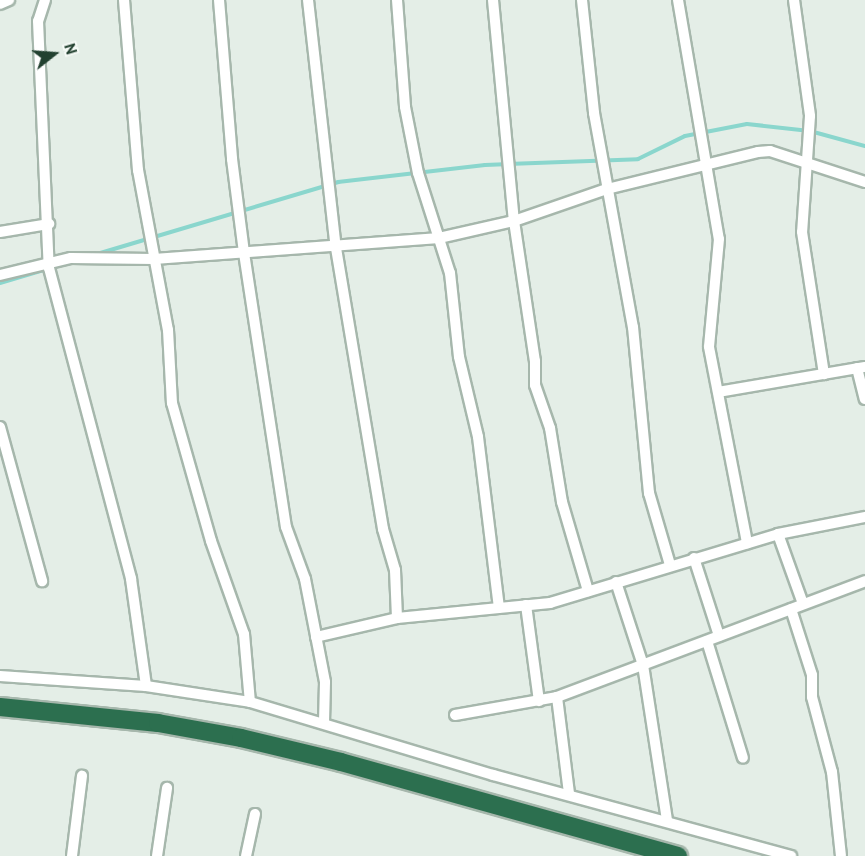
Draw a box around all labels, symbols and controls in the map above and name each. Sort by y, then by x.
north arrow [24,24,84,84]
text: N [60,41,82,57]

